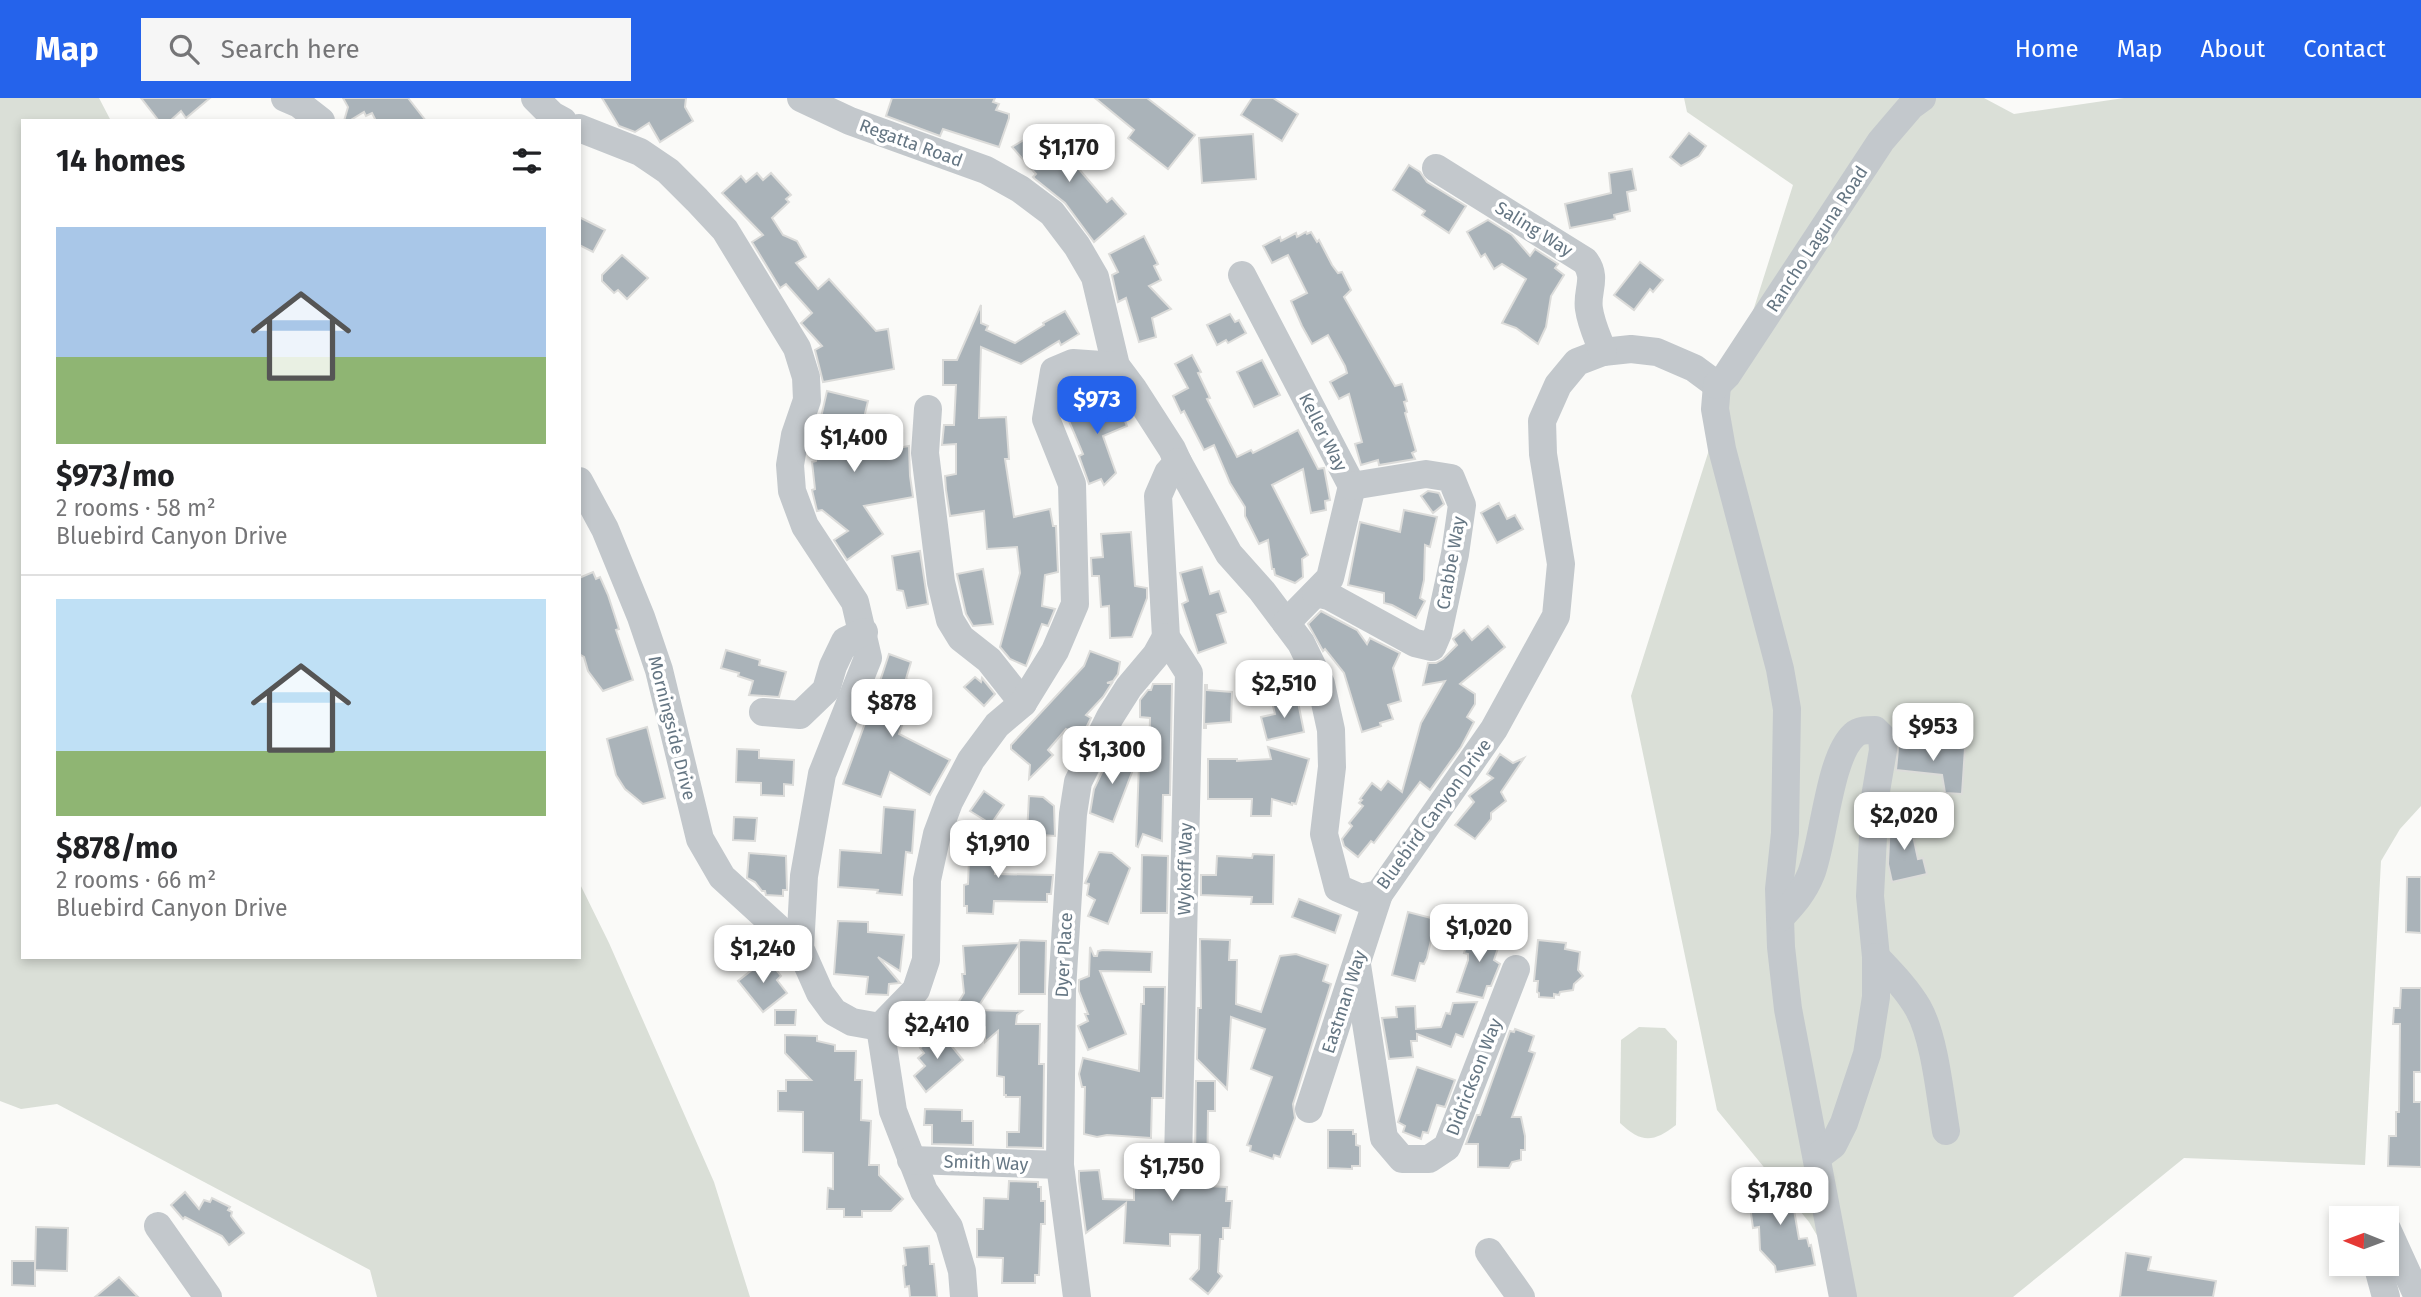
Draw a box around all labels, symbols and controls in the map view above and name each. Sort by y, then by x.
search box [141,18,631,81]
text: Map [35,29,99,69]
icon: search [165,30,203,68]
text: Search here [221,34,360,65]
text: Home [2015,35,2079,63]
text: Map [2117,35,2163,63]
text: About [2201,35,2265,63]
text: Contact [2303,35,2386,63]
street label: Regatta Road [856,114,966,172]
pin: $1,170 [1012,125,1126,184]
text: $1,170 [1039,133,1099,161]
icon: filters [508,142,546,180]
text: 14 homes [56,143,185,179]
street label: Rancho Laguna Road [1761,162,1873,316]
street label: Saling Way [1491,197,1577,261]
icon: home [238,273,364,399]
pin: $973 [1056,376,1138,436]
text: $973 [1073,385,1121,413]
street label: Keller Way [1294,389,1352,475]
pin: $1,400 [797,414,911,474]
text: $1,400 [820,423,888,451]
text: $973/mo [56,458,175,494]
text: 2 rooms · 58 m² [56,494,216,522]
street label: Crabbe Way [1432,514,1470,611]
text: Bluebird Canyon Drive [56,522,287,550]
icon: home [238,645,364,771]
street label: Morningside Drive [643,654,701,802]
pin: $2,510 [1227,660,1341,720]
text: $2,510 [1251,669,1317,697]
pin: $878 [851,680,933,739]
text: $878 [867,688,917,716]
pin: $953 [1892,704,1974,763]
text: $953 [1908,712,1958,740]
pin: $1,300 [1055,726,1169,786]
street label: Bluebird Canyon Drive [1372,734,1496,894]
text: $1,300 [1078,735,1146,763]
pin: $2,020 [1847,792,1961,852]
text: $2,020 [1870,801,1938,829]
pin: $1,910 [941,820,1055,880]
street label: Wykoff Way [1173,822,1197,916]
text: $1,910 [966,829,1030,857]
text: $878/mo [56,830,178,866]
text: 2 rooms · 66 m² [56,866,216,894]
text: Bluebird Canyon Drive [56,894,287,922]
pin: $1,020 [1422,904,1536,964]
street label: Dyer Place [1051,912,1077,998]
text: $1,020 [1446,913,1512,941]
pin: $1,240 [706,926,820,985]
text: $1,240 [730,934,796,962]
street label: Eastman Way [1317,948,1371,1056]
pin: $2,410 [880,1002,994,1061]
text: $2,410 [905,1010,969,1038]
street label: Didrickson Way [1441,1015,1507,1139]
pin: $1,750 [1115,1144,1229,1203]
street label: Smith Way [943,1151,1029,1175]
text: $1,750 [1140,1152,1204,1180]
pin: $1,780 [1723,1168,1837,1227]
text: $1,780 [1747,1176,1813,1204]
north arrow [2329,1206,2399,1276]
map controls [2329,1206,2399,1276]

